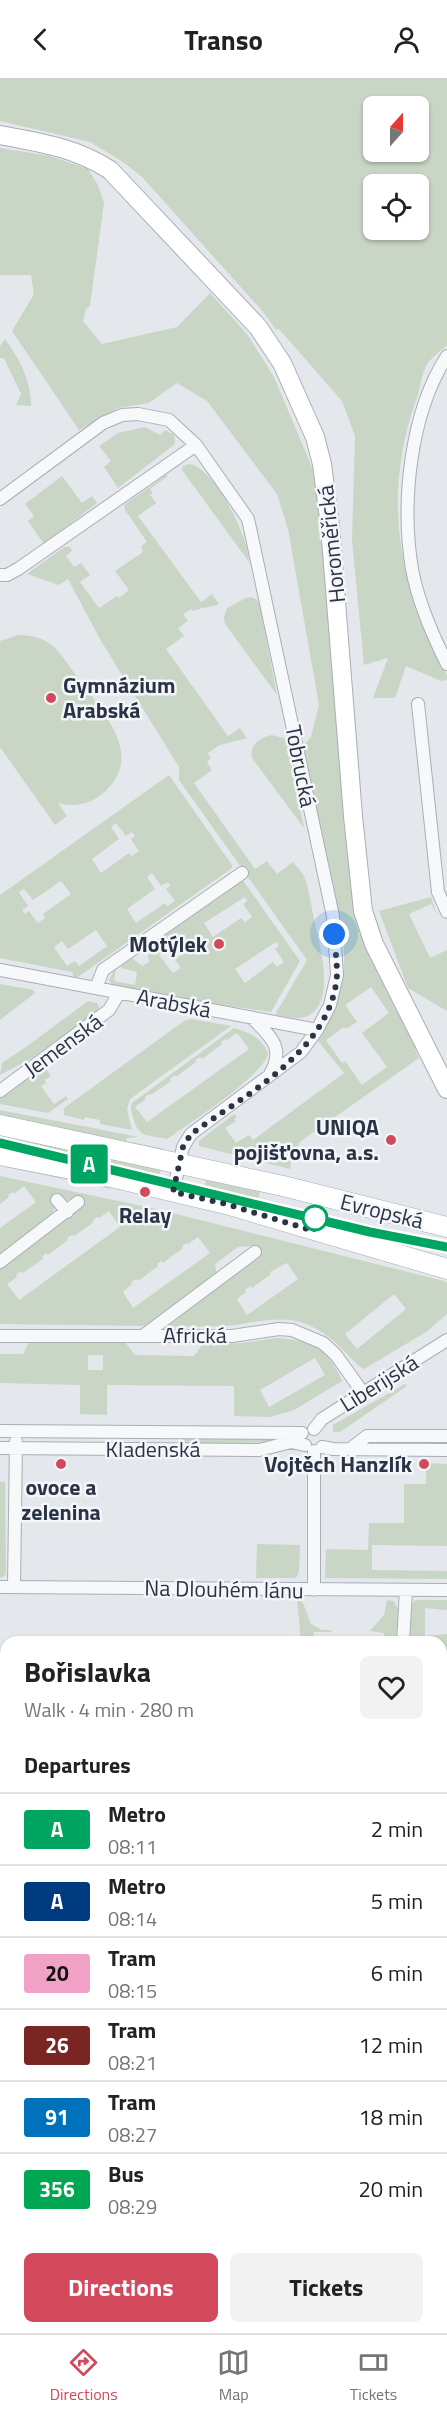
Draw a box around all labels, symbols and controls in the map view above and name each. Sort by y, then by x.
text: Transo [184,19,263,60]
icon: back [24,23,57,56]
icon: person [390,23,423,56]
north arrow [363,96,429,162]
map controls [363,96,429,240]
button: locate [363,174,429,240]
street label: Horoměřická [308,483,354,605]
place label: Gymnázium Arabská [63,668,176,727]
marker: Gymnázium Arabská [44,691,58,705]
street label: Tobrucká [276,722,326,810]
your location [319,919,349,949]
place label: Motýlek [129,927,208,961]
marker: Motýlek [212,937,226,951]
street label: Arabská [134,979,214,1027]
street label: Jemenská [16,1005,110,1085]
place label: UNIQA pojišťovna, a.s. [234,1110,379,1169]
marker: UNIQA pojišťovna, a.s. [384,1133,398,1147]
line badge: A [70,1144,109,1184]
text: A [83,1148,95,1180]
street label: Evropská [337,1184,427,1238]
marker: Relay [138,1185,152,1199]
place label: Relay [119,1198,171,1232]
unlabelled marker [302,1205,328,1231]
street label: Africká [163,1318,227,1352]
street label: Liberijská [333,1346,425,1420]
street label: Kladenská [106,1432,200,1466]
place label: Vojtěch Hanzlík [264,1447,413,1481]
marker: ovoce a zelenina [54,1457,68,1471]
marker: Vojtěch Hanzlík [417,1457,431,1471]
place label: ovoce a zelenina [21,1470,101,1529]
street label: Na Dlouhém lánu [144,1571,304,1607]
text: Bořislavka [24,1650,151,1693]
button: heart [360,1656,423,1719]
text: Walk · 4 min · 280 m [24,1694,194,1725]
text: Departures [24,1748,131,1782]
text: Metro [108,1797,166,1831]
text: 2 min [371,1812,423,1846]
text: A [51,1813,63,1845]
text: 08:11 [108,1831,157,1862]
text: Metro [108,1869,166,1903]
text: 5 min [371,1884,423,1918]
text: A [51,1885,63,1917]
text: 08:14 [108,1903,157,1934]
text: Tram [108,1941,156,1975]
text: 6 min [371,1956,423,1990]
text: 20 [45,1957,69,1989]
text: 08:15 [108,1975,157,2006]
text: Tram [108,2013,156,2047]
text: 12 min [358,2028,423,2062]
text: 26 [45,2029,69,2061]
text: 08:21 [108,2047,157,2078]
text: Tram [108,2085,156,2119]
text: 18 min [358,2100,423,2134]
text: 91 [45,2101,69,2133]
text: 08:27 [108,2119,157,2150]
text: Bus [108,2157,144,2191]
text: 20 min [358,2172,423,2206]
text: 356 [39,2173,75,2205]
text: 08:29 [108,2191,157,2222]
button: Directions [24,2253,218,2322]
button: Tickets [230,2253,423,2322]
tab: Directions [50,2346,118,2406]
tab: Map [217,2346,250,2406]
tab: Tickets [350,2346,397,2406]

